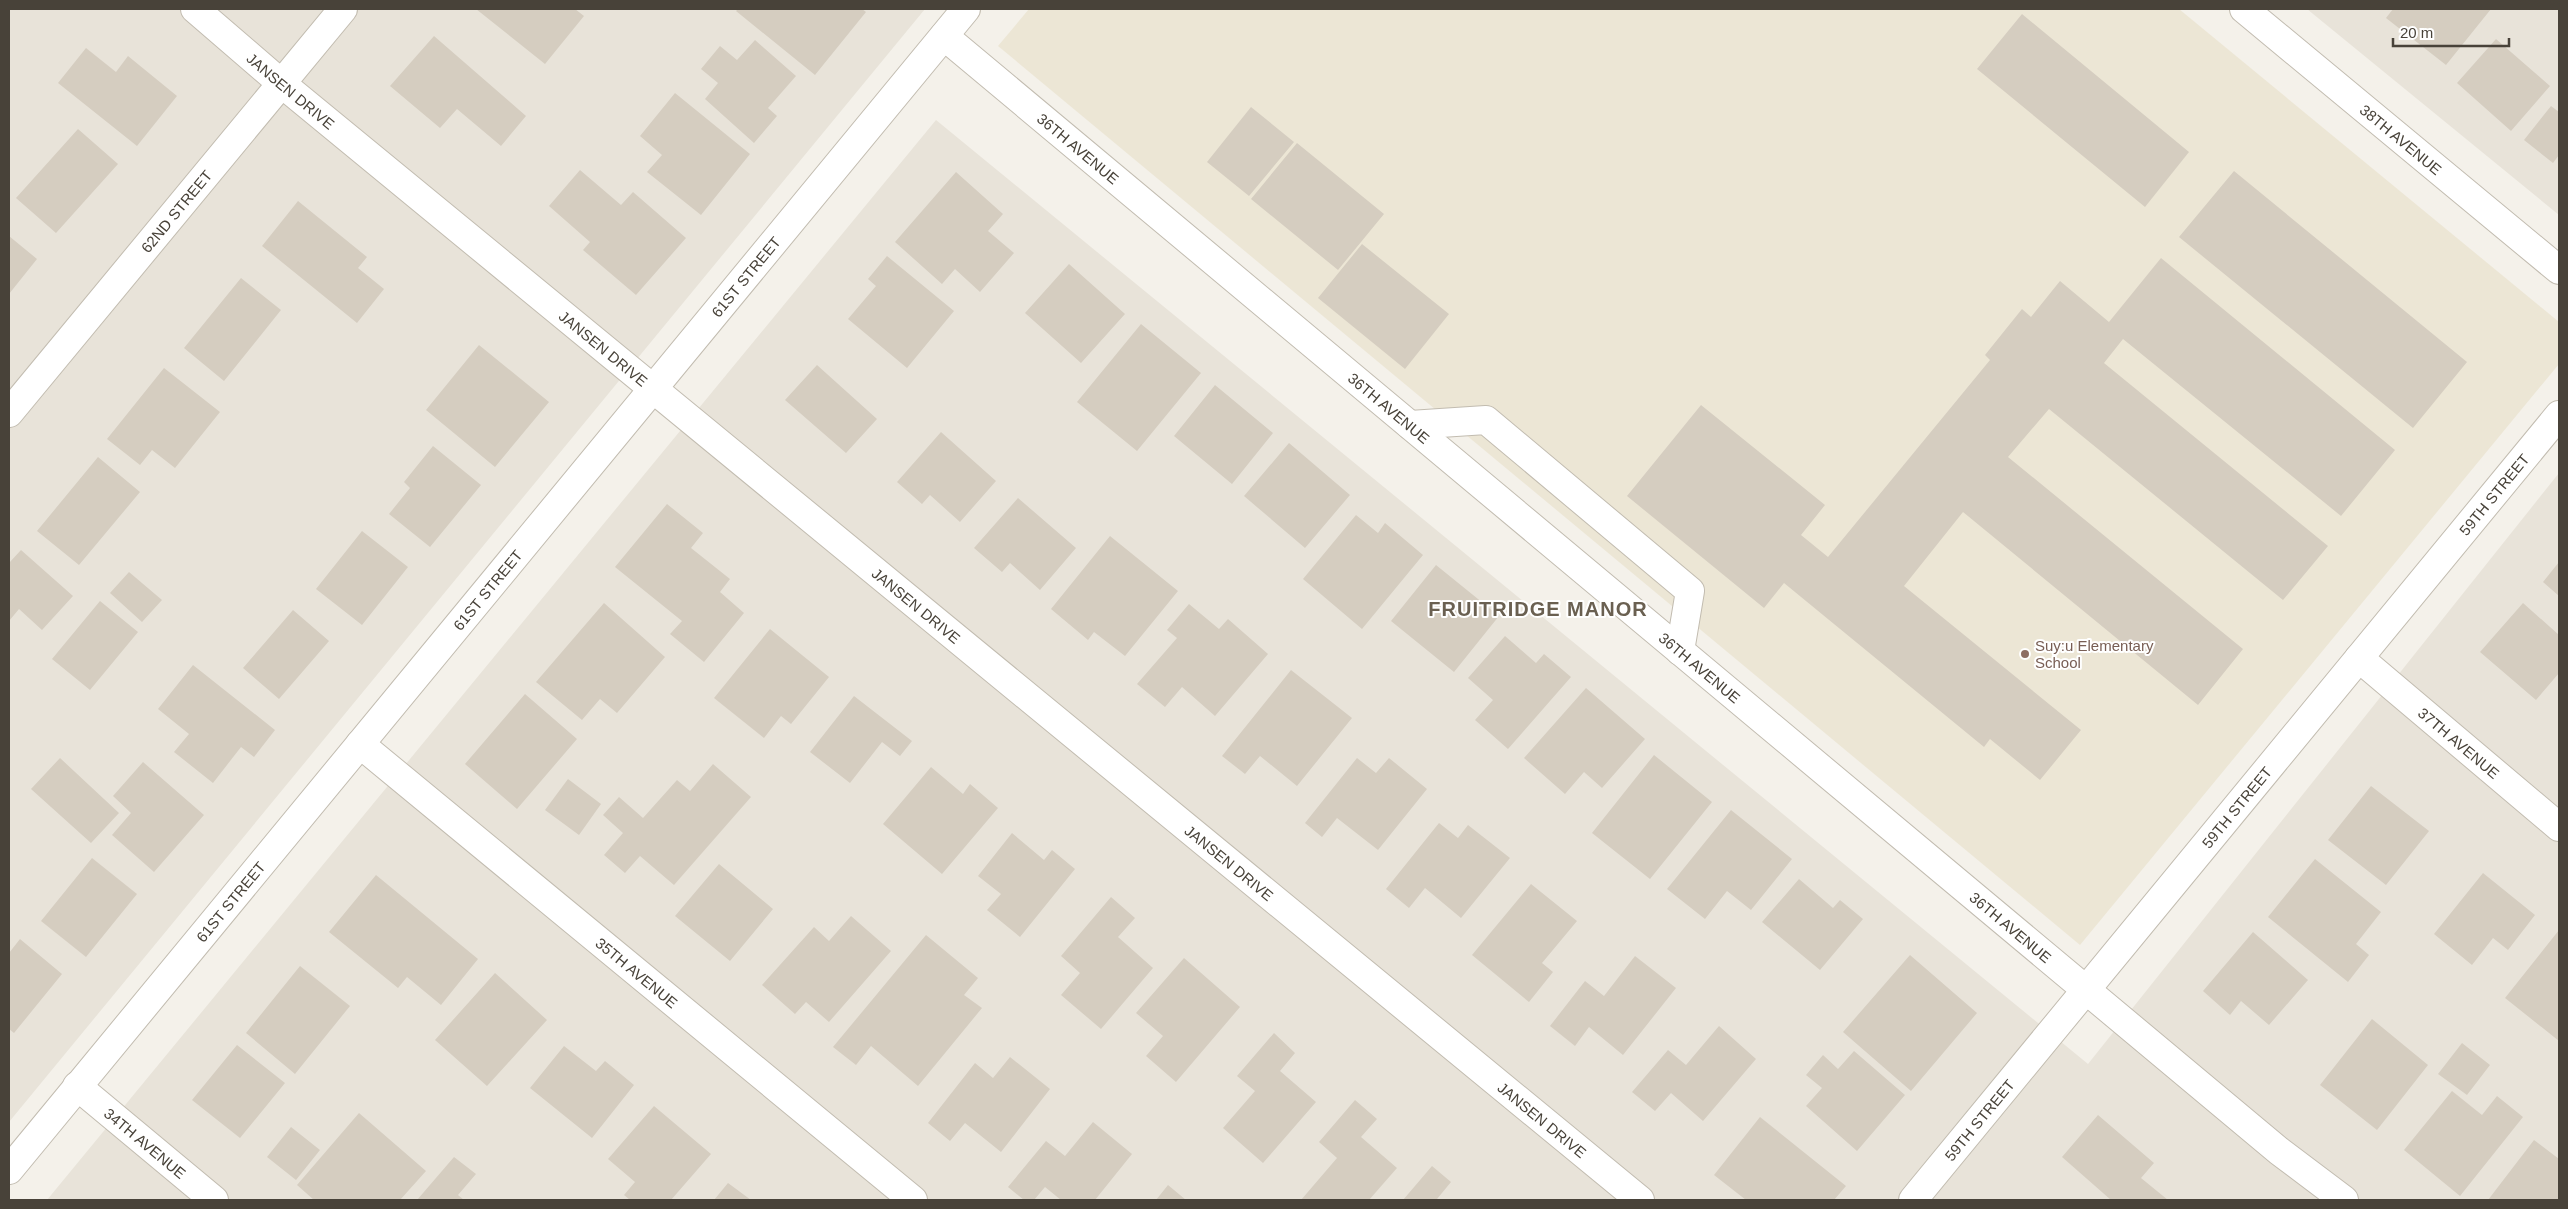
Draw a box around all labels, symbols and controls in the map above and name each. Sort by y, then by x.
scale bar [2393,15,2509,47]
text: 20 m [2400,24,2433,41]
street label: JANSEN DRIVE [244,49,338,132]
street label: 38TH AVENUE [2357,100,2445,178]
street label: 36TH AVENUE [1034,109,1122,187]
street label: 62ND STREET [137,166,215,256]
street label: 61ST STREET [708,233,784,320]
street label: JANSEN DRIVE [556,307,651,389]
street label: 36TH AVENUE [1345,369,1433,447]
street label: 59TH STREET [2455,450,2532,538]
street label: 61ST STREET [449,546,525,633]
street label: JANSEN DRIVE [869,564,964,647]
district label: FRUITRIDGE MANOR [1428,598,1648,620]
street label: 36TH AVENUE [1656,629,1744,706]
place label: Suy:u Elementary School [2035,637,2154,671]
marker: Suy:u Elementary School [2019,648,2031,660]
street label: 37TH AVENUE [2415,704,2503,782]
street label: 59TH STREET [2198,763,2275,851]
street label: JANSEN DRIVE [1182,821,1277,904]
street label: 61ST STREET [192,858,268,945]
street label: 36TH AVENUE [1967,888,2055,966]
street label: 35TH AVENUE [593,934,681,1011]
street label: 59TH STREET [1941,1076,2017,1164]
street label: JANSEN DRIVE [1495,1078,1590,1161]
street label: 34TH AVENUE [101,1104,190,1182]

